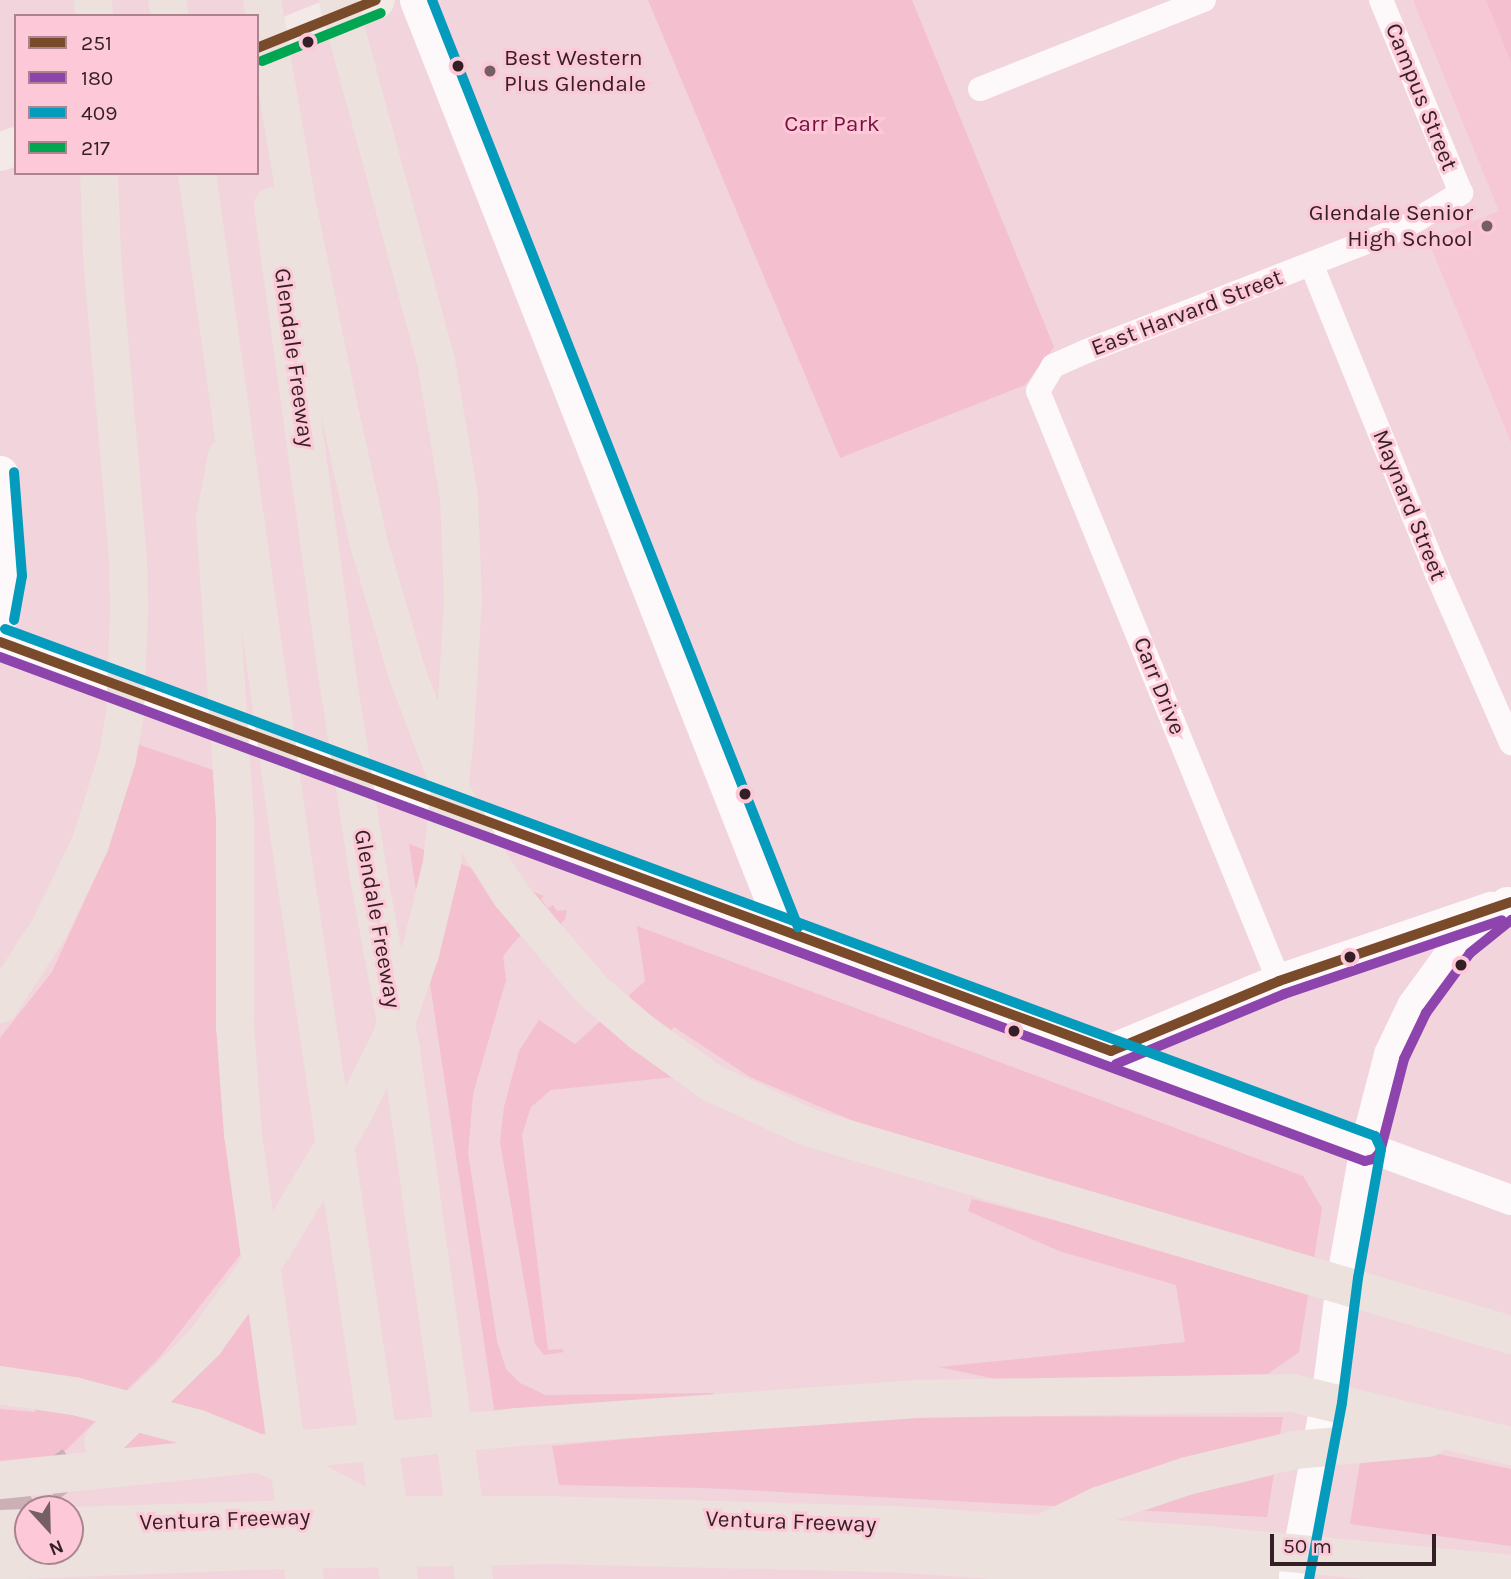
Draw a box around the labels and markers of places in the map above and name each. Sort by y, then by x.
unlabelled marker [301,35,315,49]
place label: Best Western Plus Glendale [504,44,646,98]
unlabelled marker [451,59,465,73]
marker: Best Western Plus Glendale [482,63,498,79]
place label: Glendale Senior High School [1309,199,1473,253]
marker: Glendale Senior High School [1479,218,1495,234]
unlabelled marker [738,787,752,801]
unlabelled marker [1343,950,1357,964]
unlabelled marker [1454,958,1468,972]
unlabelled marker [1007,1024,1021,1038]

